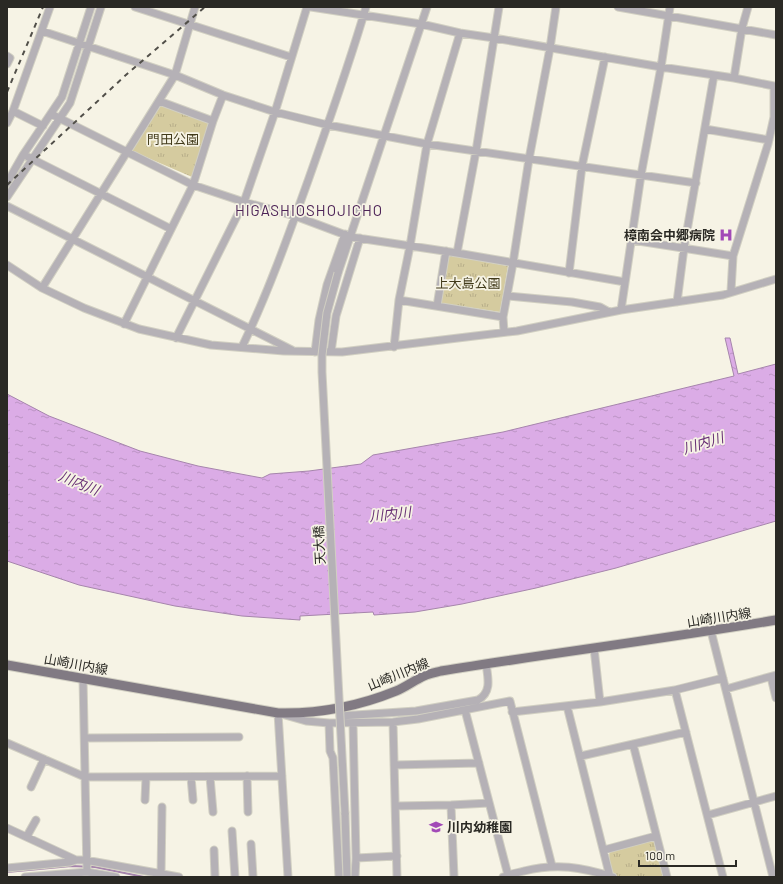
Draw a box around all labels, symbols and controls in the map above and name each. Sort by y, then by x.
park label: 門田公園 [147,131,199,147]
district label: HIGASHIOSHOJICHO [235,201,383,219]
place label: 樟南会中郷病院 [624,227,715,243]
hospital icon: 樟南会中郷病院 [718,227,734,243]
park label: 上大島公園 [435,275,501,291]
water label: 川内川 [680,428,727,457]
water label: 川内川 [57,467,104,499]
water label: 川内川 [368,503,414,524]
street label: 天大橋 [310,525,328,565]
street label: 山崎川内線 [686,604,752,630]
street label: 山崎川内線 [43,650,109,678]
street label: 山崎川内線 [365,654,431,694]
school or university icon: 川内幼稚園 [428,819,444,835]
place label: 川内幼稚園 [447,819,512,835]
scale bar [639,842,736,868]
text: 100 m [645,848,675,862]

